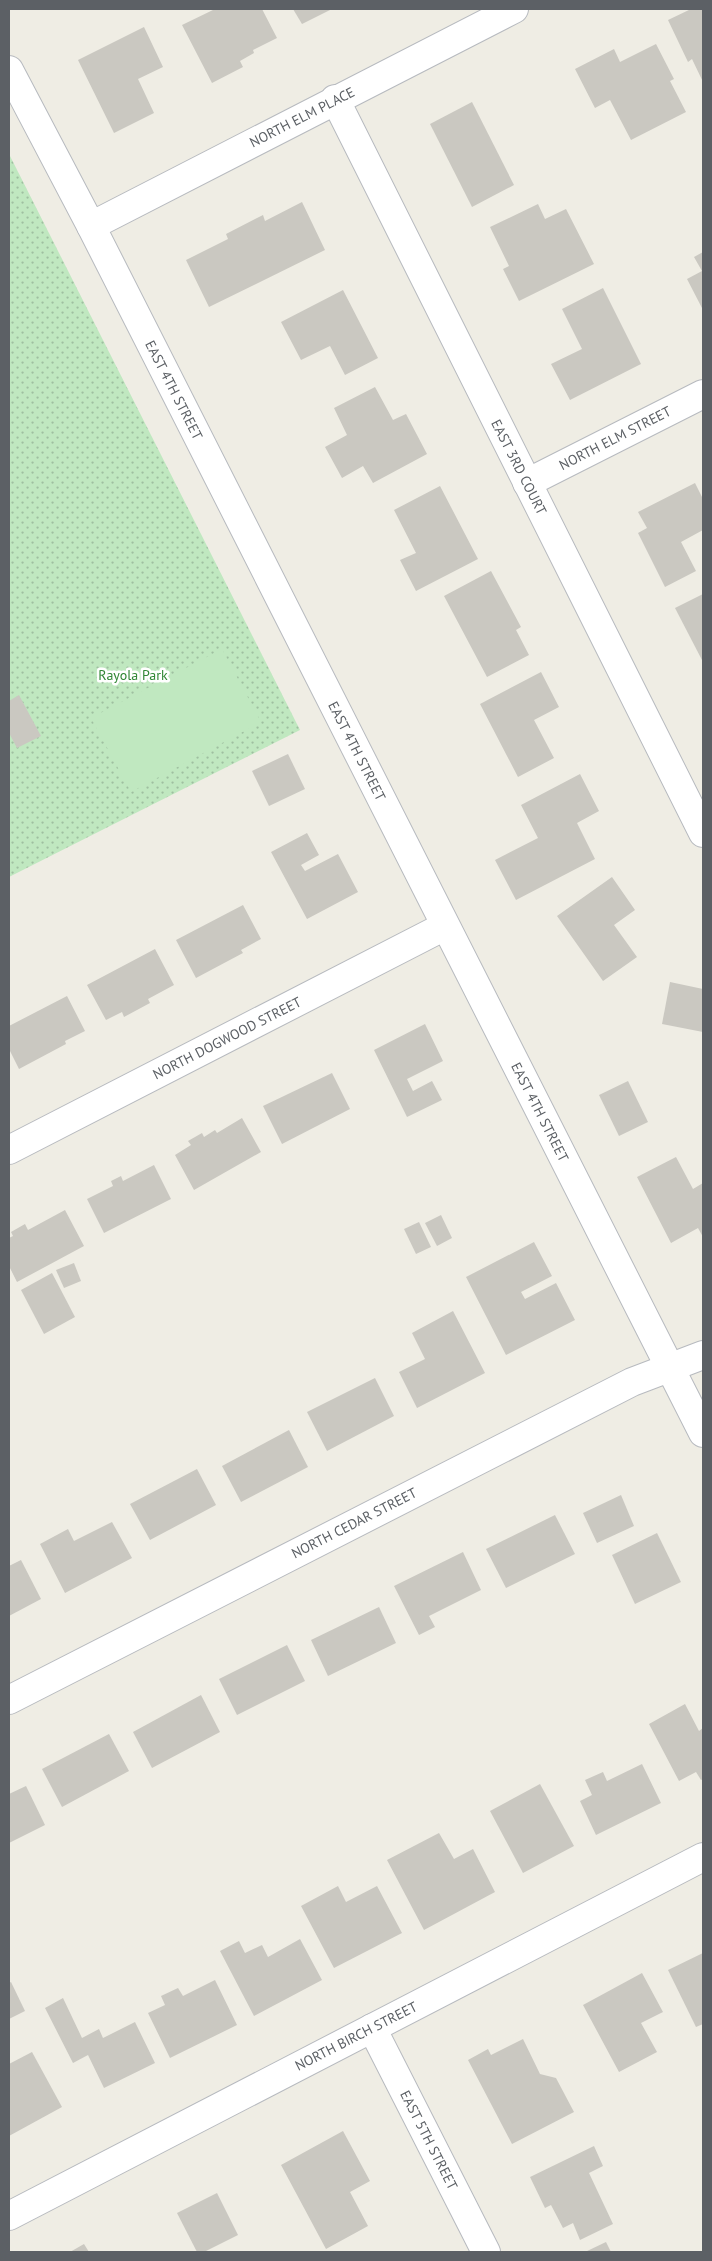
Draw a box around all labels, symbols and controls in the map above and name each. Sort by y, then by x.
street label: NORTH ELM PLACE [246,83,358,151]
street label: EAST 4TH STREET [141,337,207,443]
street label: NORTH ELM STREET [556,402,674,474]
street label: EAST 3RD COURT [487,416,551,518]
park label: Rayola Park [98,666,168,684]
street label: EAST 4TH STREET [324,698,390,804]
street label: NORTH DOGWOOD STREET [150,993,305,1083]
street label: EAST 4TH STREET [507,1059,573,1165]
street label: NORTH CEDAR STREET [288,1483,420,1562]
street label: NORTH BIRCH STREET [292,1997,420,2075]
street label: EAST 5TH STREET [396,2087,462,2193]

